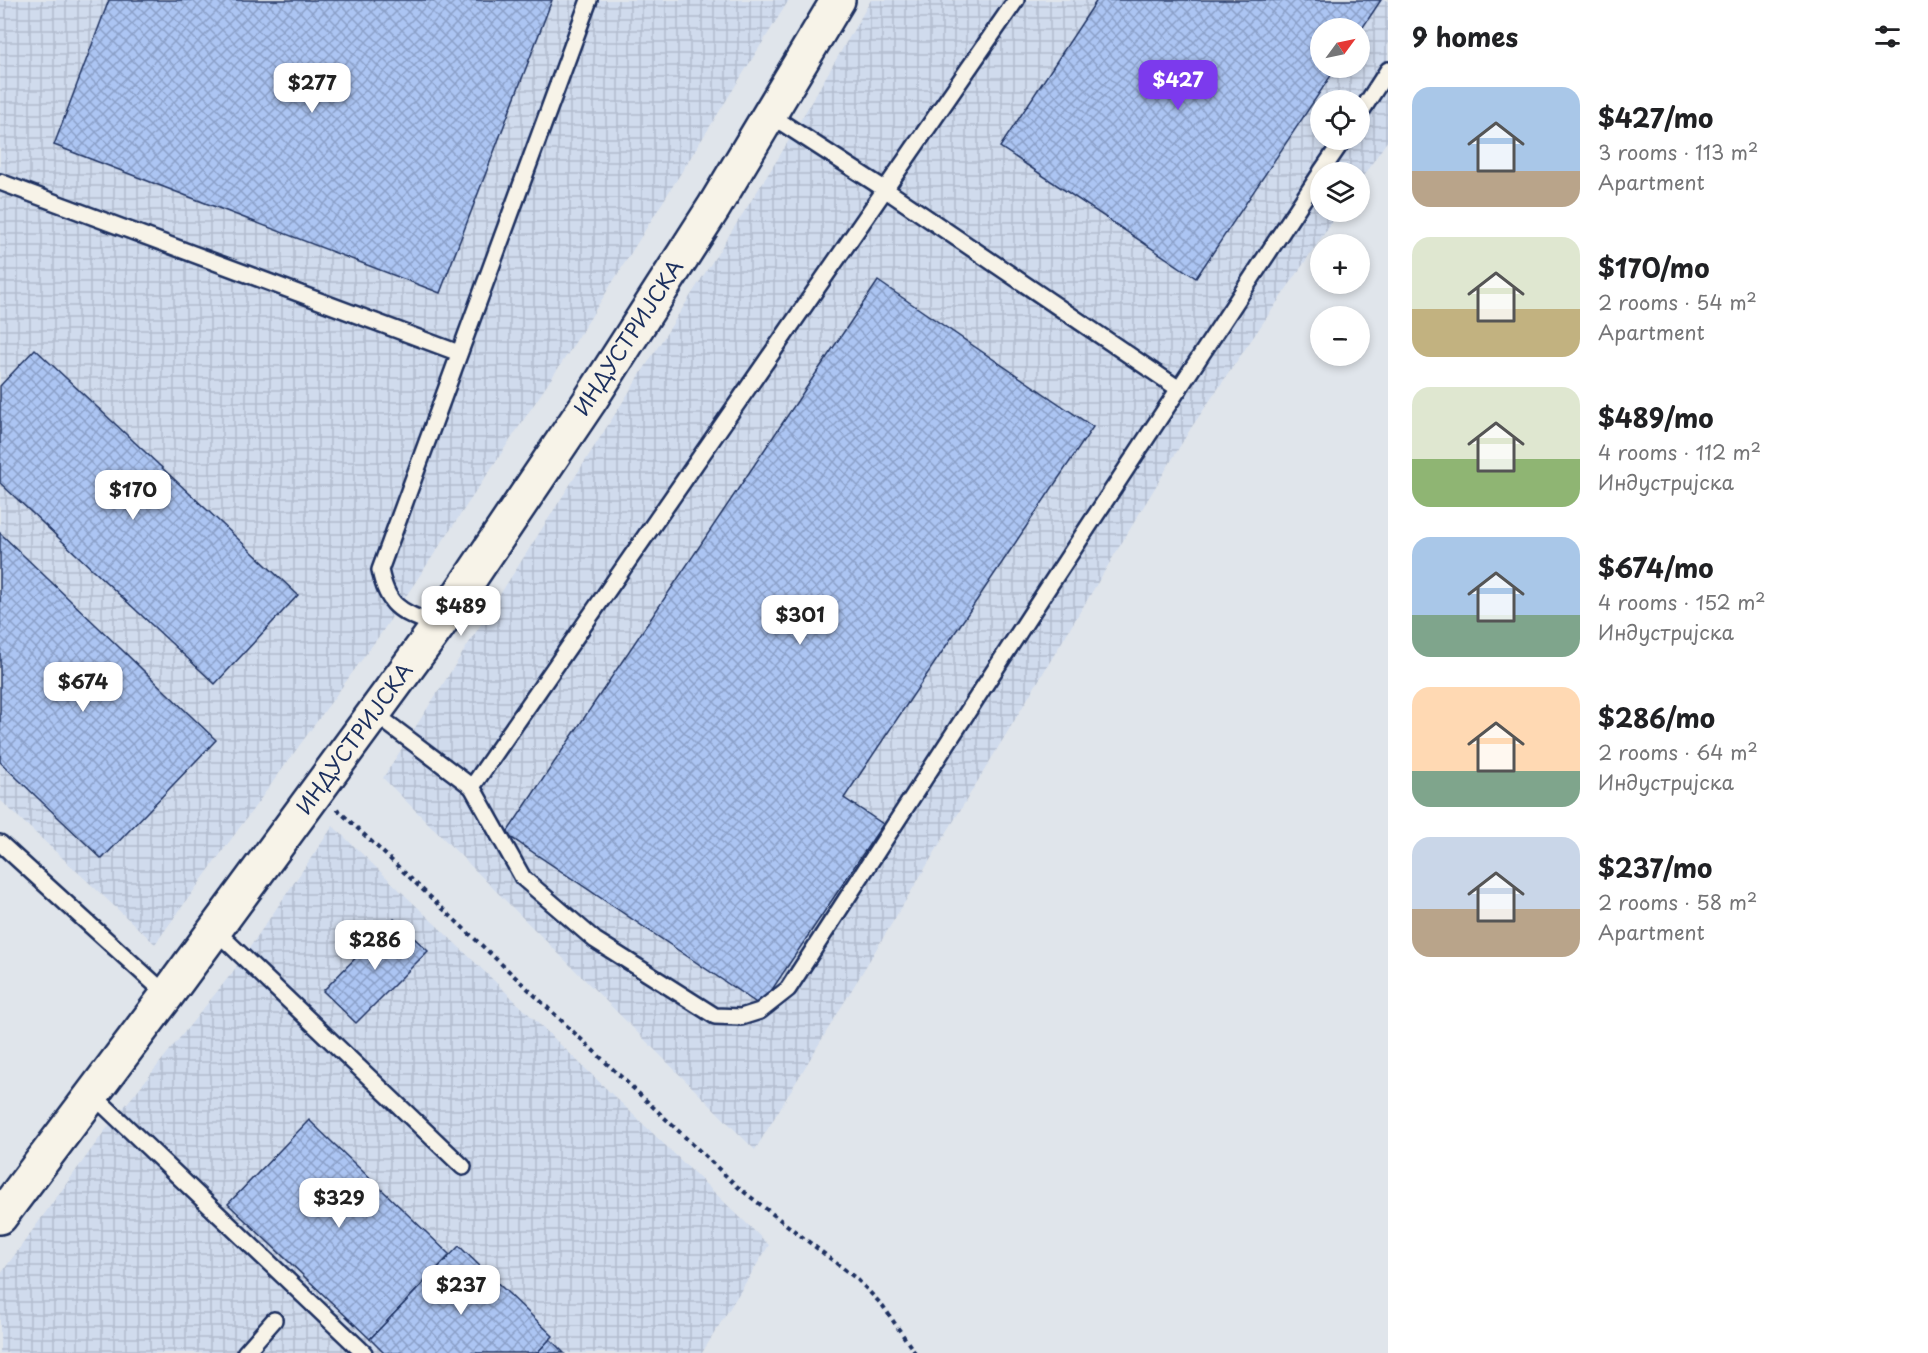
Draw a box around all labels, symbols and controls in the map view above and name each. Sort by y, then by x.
text: 9 homes [1412,17,1518,56]
north arrow [1310,18,1370,78]
map controls [1310,18,1370,366]
icon: filters [1871,20,1904,53]
pin: $427 [1142,60,1214,111]
pin: $277 [276,63,348,114]
text: $427 [1153,64,1203,94]
text: $277 [288,67,336,97]
button: locate [1310,90,1370,150]
text: $427/mo [1598,98,1713,137]
icon: home [1460,111,1532,183]
text: 3 rooms · 113 m² [1598,137,1758,167]
button: layers [1310,162,1370,222]
text: Apartment [1598,167,1705,197]
button: + [1310,234,1370,294]
text: $170/mo [1598,248,1709,287]
street label: ИНДУСТРИЈСКА [565,253,690,421]
icon: home [1460,261,1532,333]
text: 2 rooms · 54 m² [1598,287,1757,317]
button: − [1310,306,1370,366]
text: Apartment [1598,317,1705,347]
text: $489/mo [1598,398,1714,437]
icon: home [1460,411,1532,483]
text: 4 rooms · 112 m² [1598,437,1761,467]
text: Индустријска [1598,467,1734,497]
pin: $170 [97,470,169,521]
text: $170 [109,474,157,504]
text: $674/mo [1598,548,1714,587]
icon: home [1460,561,1532,633]
pin: $489 [425,586,497,637]
text: 4 rooms · 152 m² [1598,587,1766,617]
text: $489 [436,590,486,620]
pin: $301 [764,595,836,646]
text: $301 [775,599,825,629]
text: Индустријска [1598,617,1734,647]
street label: ИНДУСТРИЈСКА [287,655,419,820]
pin: $674 [47,662,119,713]
text: $674 [58,666,108,696]
text: $286/mo [1598,698,1715,737]
icon: home [1460,711,1532,783]
text: 2 rooms · 64 m² [1598,737,1758,767]
text: Индустријска [1598,767,1734,797]
text: $237/mo [1598,848,1712,887]
icon: home [1460,861,1532,933]
text: 2 rooms · 58 m² [1598,887,1757,917]
text: Apartment [1598,917,1705,947]
pin: $286 [339,920,411,971]
text: $286 [349,924,401,954]
pin: $329 [303,1178,375,1229]
text: $329 [313,1182,365,1212]
pin: $237 [425,1265,497,1316]
text: $237 [436,1269,486,1299]

